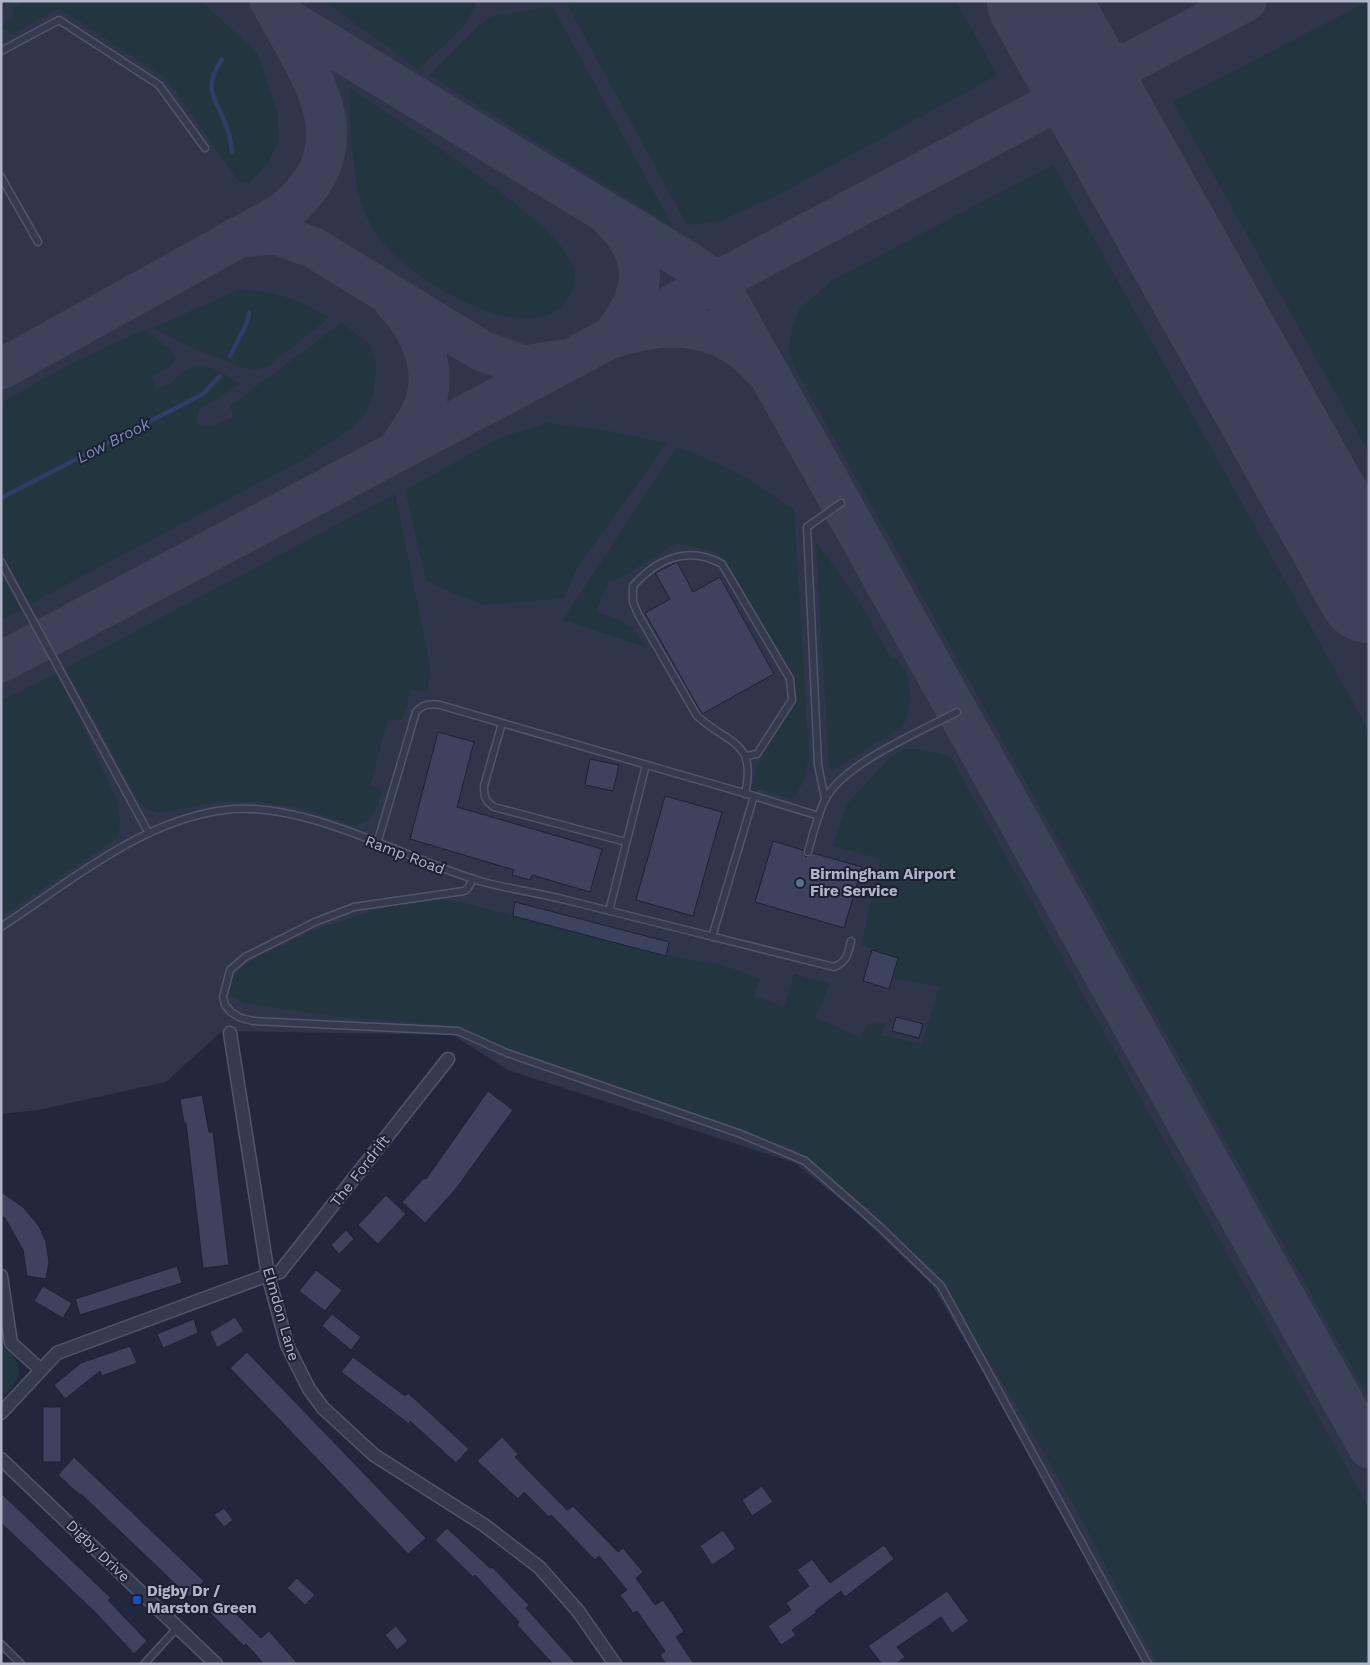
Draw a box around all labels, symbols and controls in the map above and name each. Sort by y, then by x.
water label: Low Brook [73,413,154,467]
street label: Ramp Road [363,832,447,878]
place label: Birmingham Airport Fire Service [810,865,956,900]
marker: Birmingham Airport Fire Service [794,877,806,889]
street label: The Fordrift [326,1131,394,1210]
street label: Elmdon Lane [259,1265,303,1363]
street label: Digby Drive [62,1516,134,1586]
place label: Digby Dr / Marston Green [147,1582,257,1617]
marker: Digby Dr / Marston Green [131,1594,143,1606]

